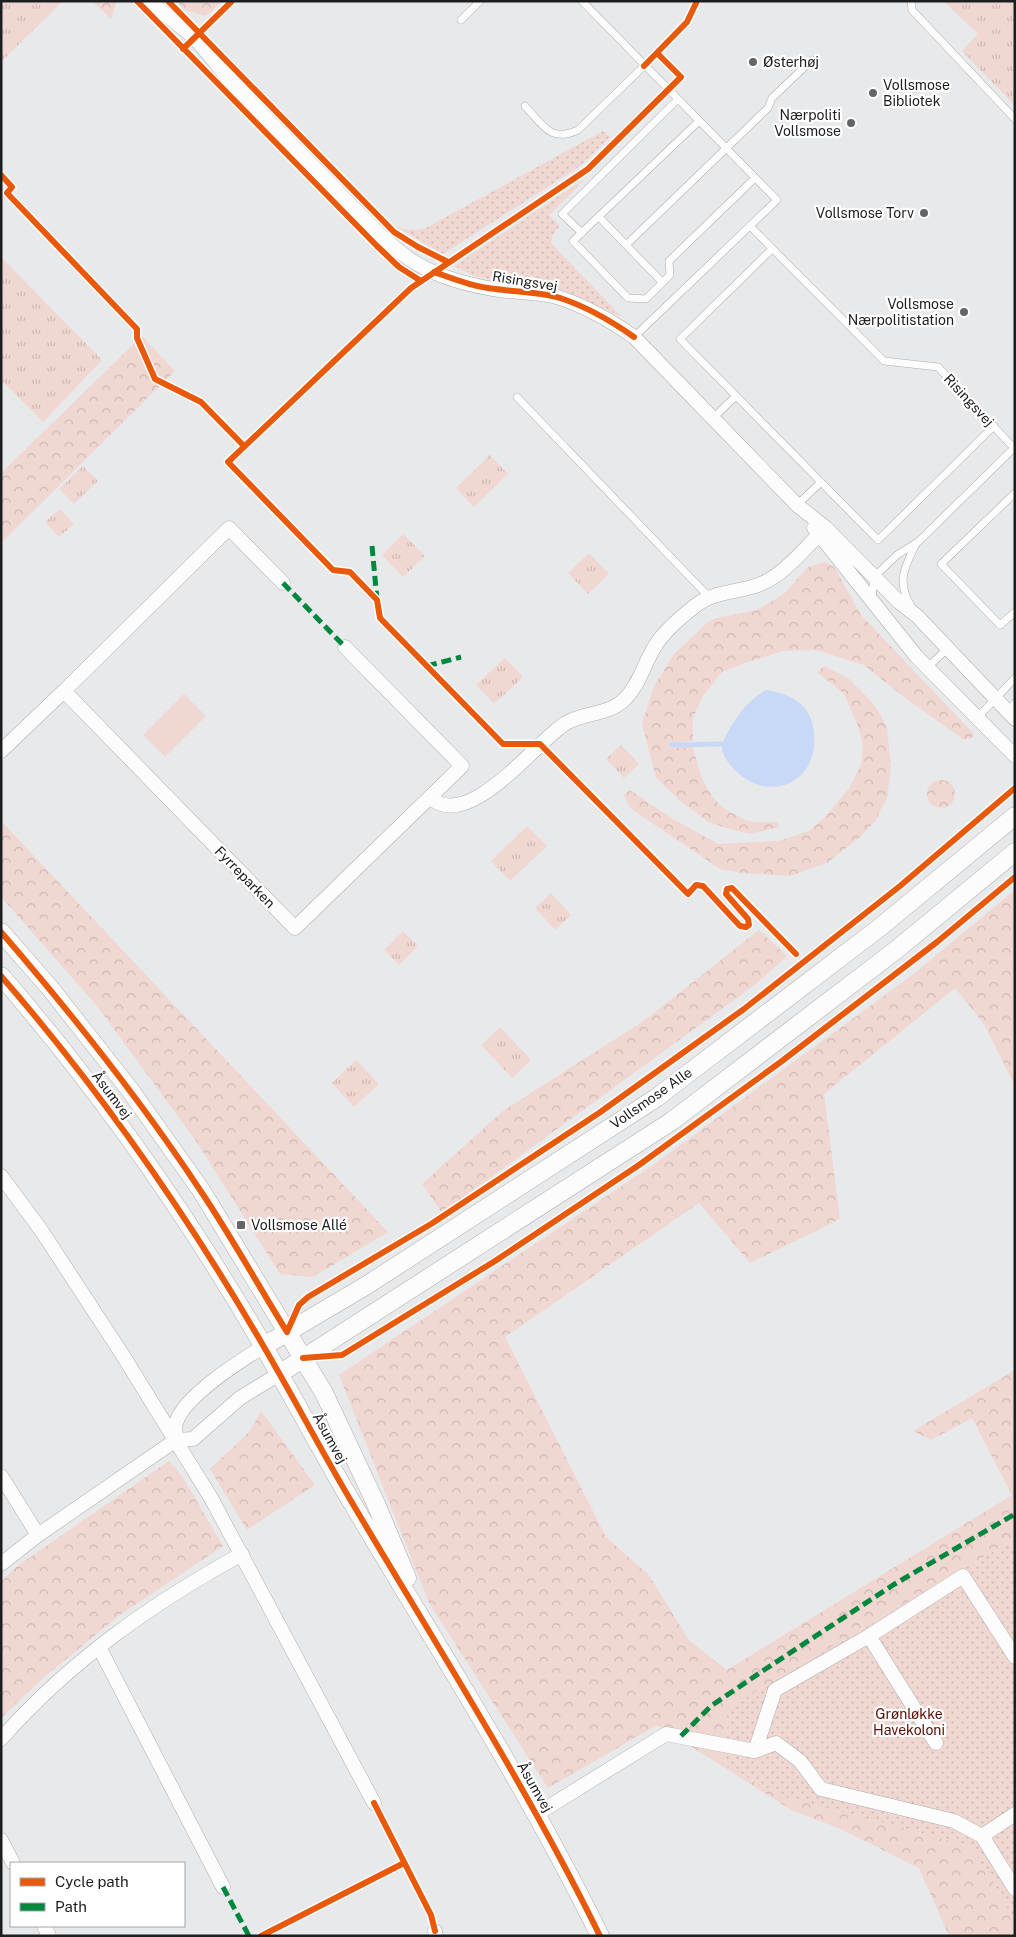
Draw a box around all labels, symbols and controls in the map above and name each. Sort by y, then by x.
place label: Østerhøj [763,54,819,70]
marker: Østerhøj [747,56,759,68]
place label: Vollsmose Bibliotek [883,77,950,109]
marker: Vollsmose Bibliotek [867,87,879,99]
place label: Nærpoliti Vollsmose [774,107,841,139]
marker: Nærpoliti Vollsmose [845,117,857,129]
place label: Vollsmose Torv [816,205,914,221]
marker: Vollsmose Torv [918,207,930,219]
street label: Risingsvej [491,268,559,294]
place label: Vollsmose Nærpolitistation [848,296,954,328]
marker: Vollsmose Nærpolitistation [958,306,970,318]
street label: Risingsvej [941,371,997,429]
street label: Fyrreparken [212,843,278,911]
street label: Vollsmose Alle [607,1064,695,1132]
street label: Åsumvej [89,1067,137,1122]
place label: Vollsmose Allé [251,1217,347,1233]
marker: Vollsmose Allé [235,1219,247,1231]
street label: Åsumvej [310,1409,352,1466]
park label: Grønløkke Havekoloni [873,1706,945,1738]
street label: Åsumvej [514,1758,558,1815]
legend [10,1862,185,1927]
text: Cycle path [55,1873,129,1890]
text: Path [55,1898,87,1915]

